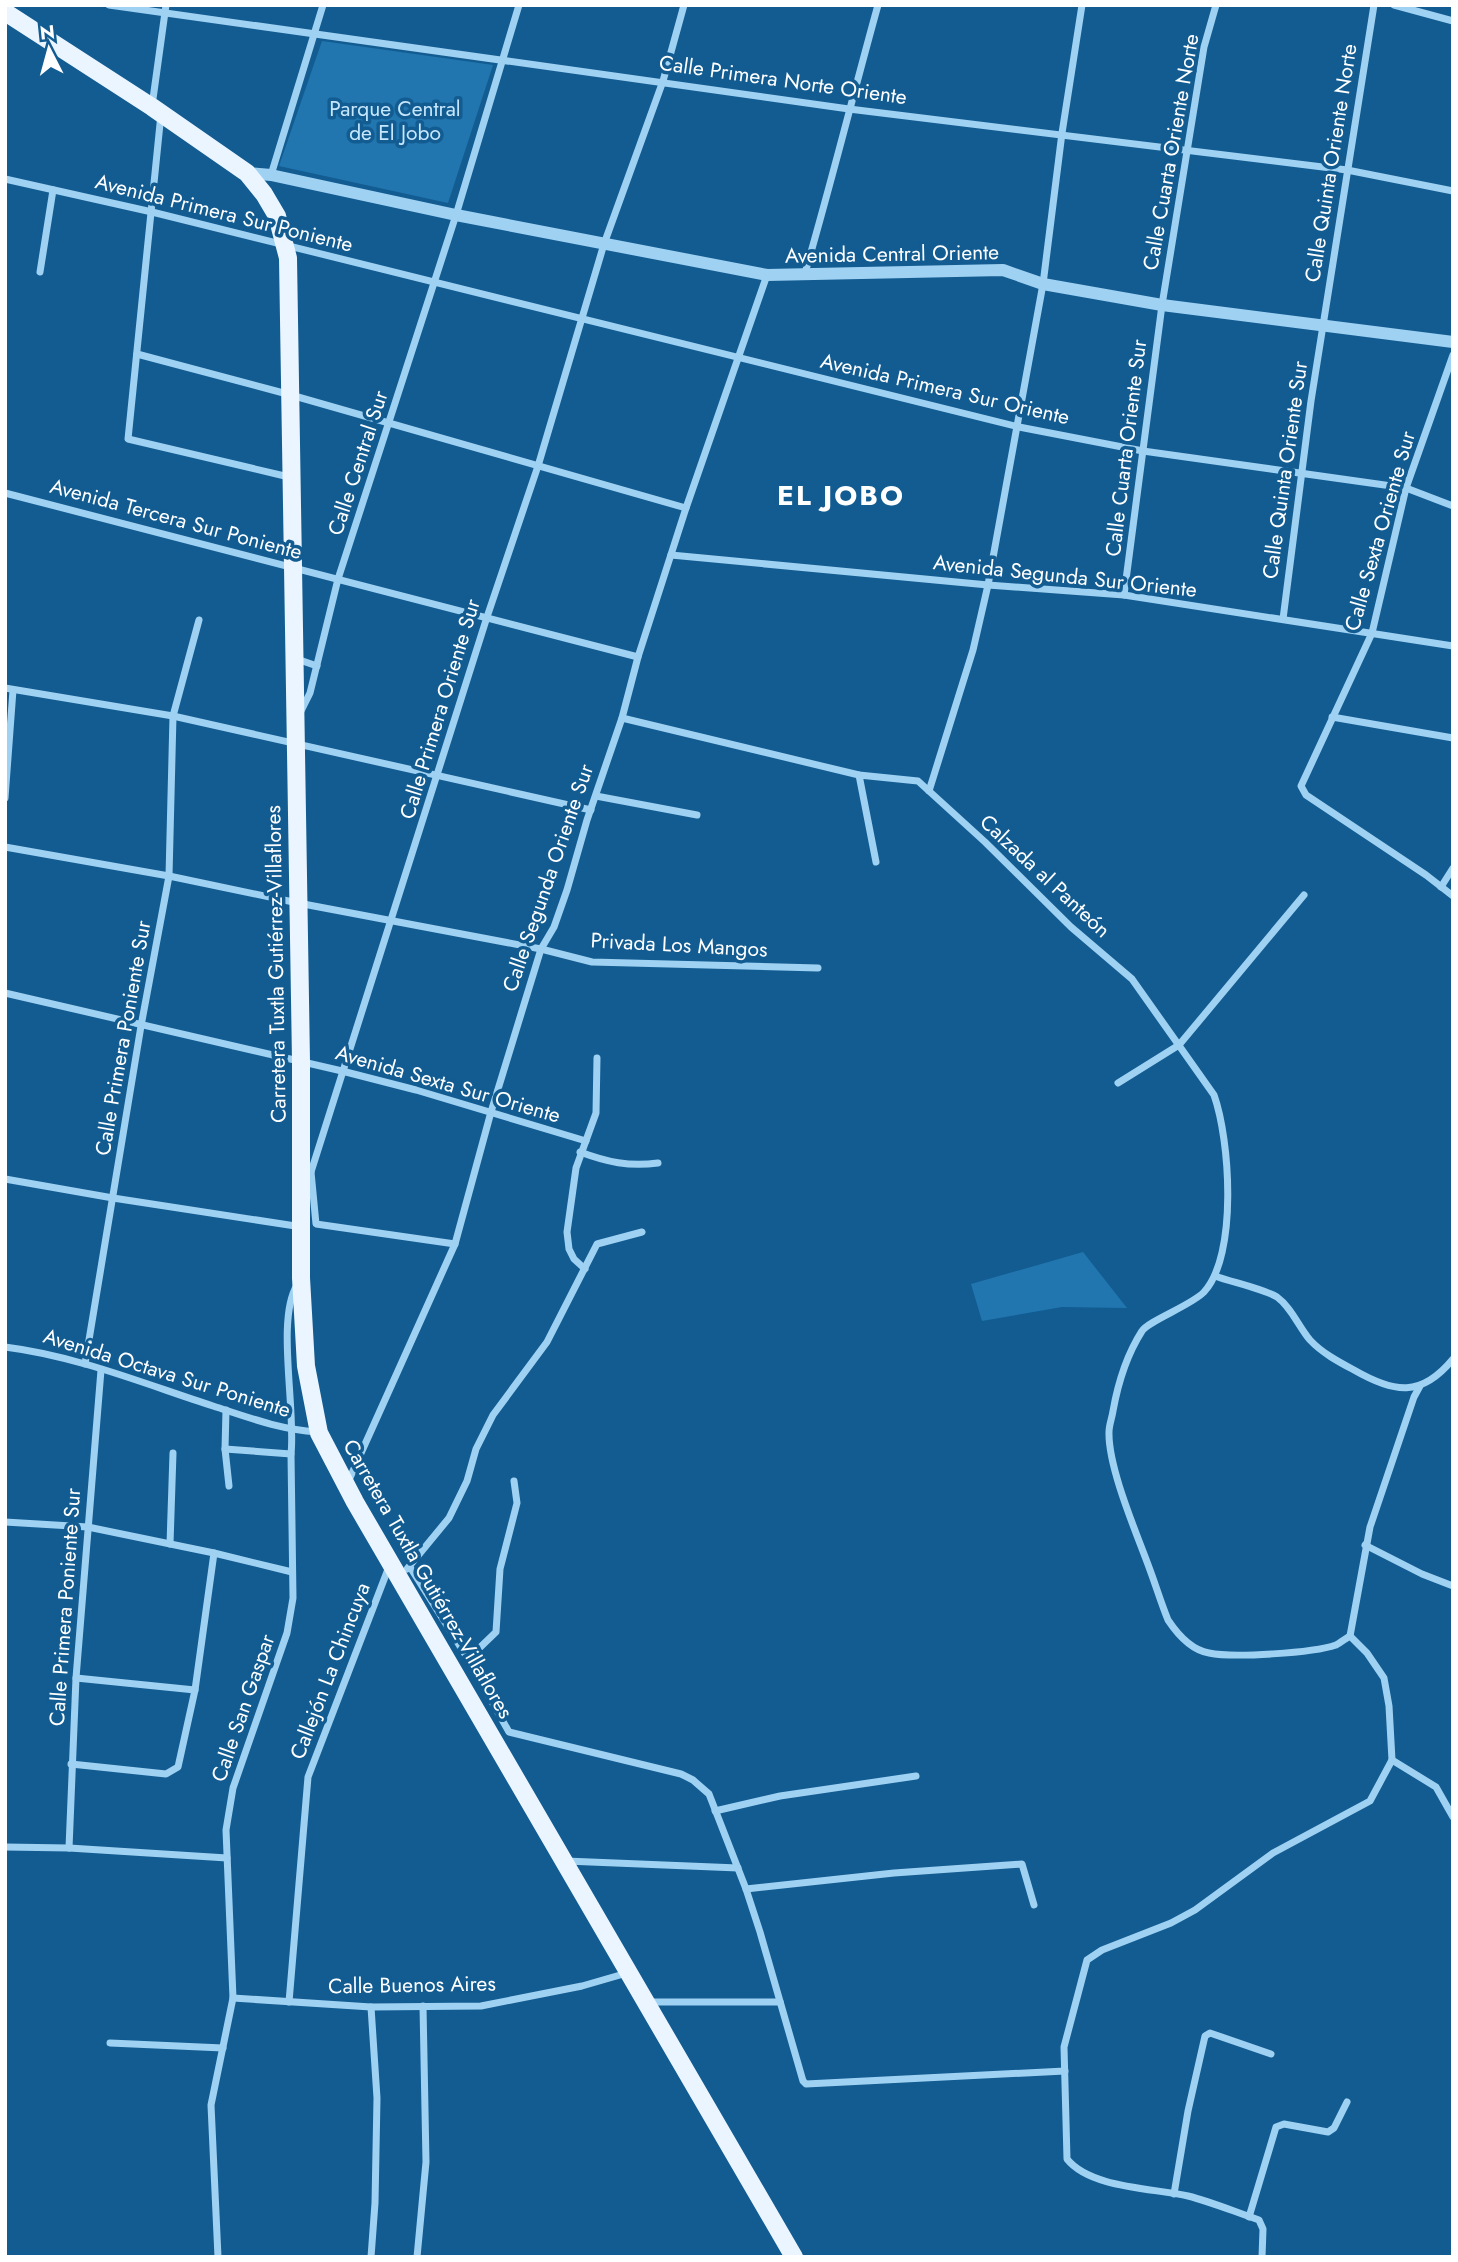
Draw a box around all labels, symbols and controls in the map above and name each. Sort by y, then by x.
north arrow [14,14,84,84]
text: N [38,18,56,47]
street label: Calle Cuarta Oriente Norte [1135,31,1207,273]
street label: Calle Quinta Oriente Norte [1297,42,1365,284]
street label: Calle Primera Norte Oriente [657,48,909,112]
park label: Parque Central de El Jobo [329,94,461,148]
street label: Avenida Primera Sur Poniente [92,166,356,260]
street label: Avenida Central Oriente [785,237,999,271]
street label: Calle Cuarta Oriente Sur [1098,337,1154,558]
street label: Avenida Primera Sur Oriente [817,346,1073,432]
street label: Calle Quinta Oriente Sur [1255,358,1315,581]
street label: Calle Central Sur [320,386,396,539]
street label: Calle Sexta Oriente Sur [1337,427,1423,634]
street label: Avenida Tercera Sur Poniente [47,471,306,567]
district label: EL JOBO [777,475,905,516]
street label: Avenida Segunda Sur Oriente [932,547,1199,605]
street label: Calle Primera Oriente Sur [392,594,488,823]
street label: Calle Segunda Oriente Sur [495,759,601,996]
street label: Carretera Tuxtla Gutiérrez-Villaflores [258,805,294,1123]
street label: Calzada al Panteón [973,807,1117,945]
street label: Calle Primera Poniente Sur [88,917,159,1158]
street label: Privada Los Mangos [590,925,768,965]
street label: Avenida Sexta Sur Oriente [332,1038,564,1131]
street label: Avenida Octava Sur Poniente [40,1321,295,1425]
street label: Carretera Tuxtla Gutiérrez-Villaflores [336,1434,520,1724]
street label: Calle Primera Poniente Sur [42,1486,88,1727]
street label: Callejón La Chincuya [282,1578,378,1764]
street label: Calle San Gaspar [204,1629,283,1786]
street label: Calle Buenos Aires [328,1969,496,2001]

